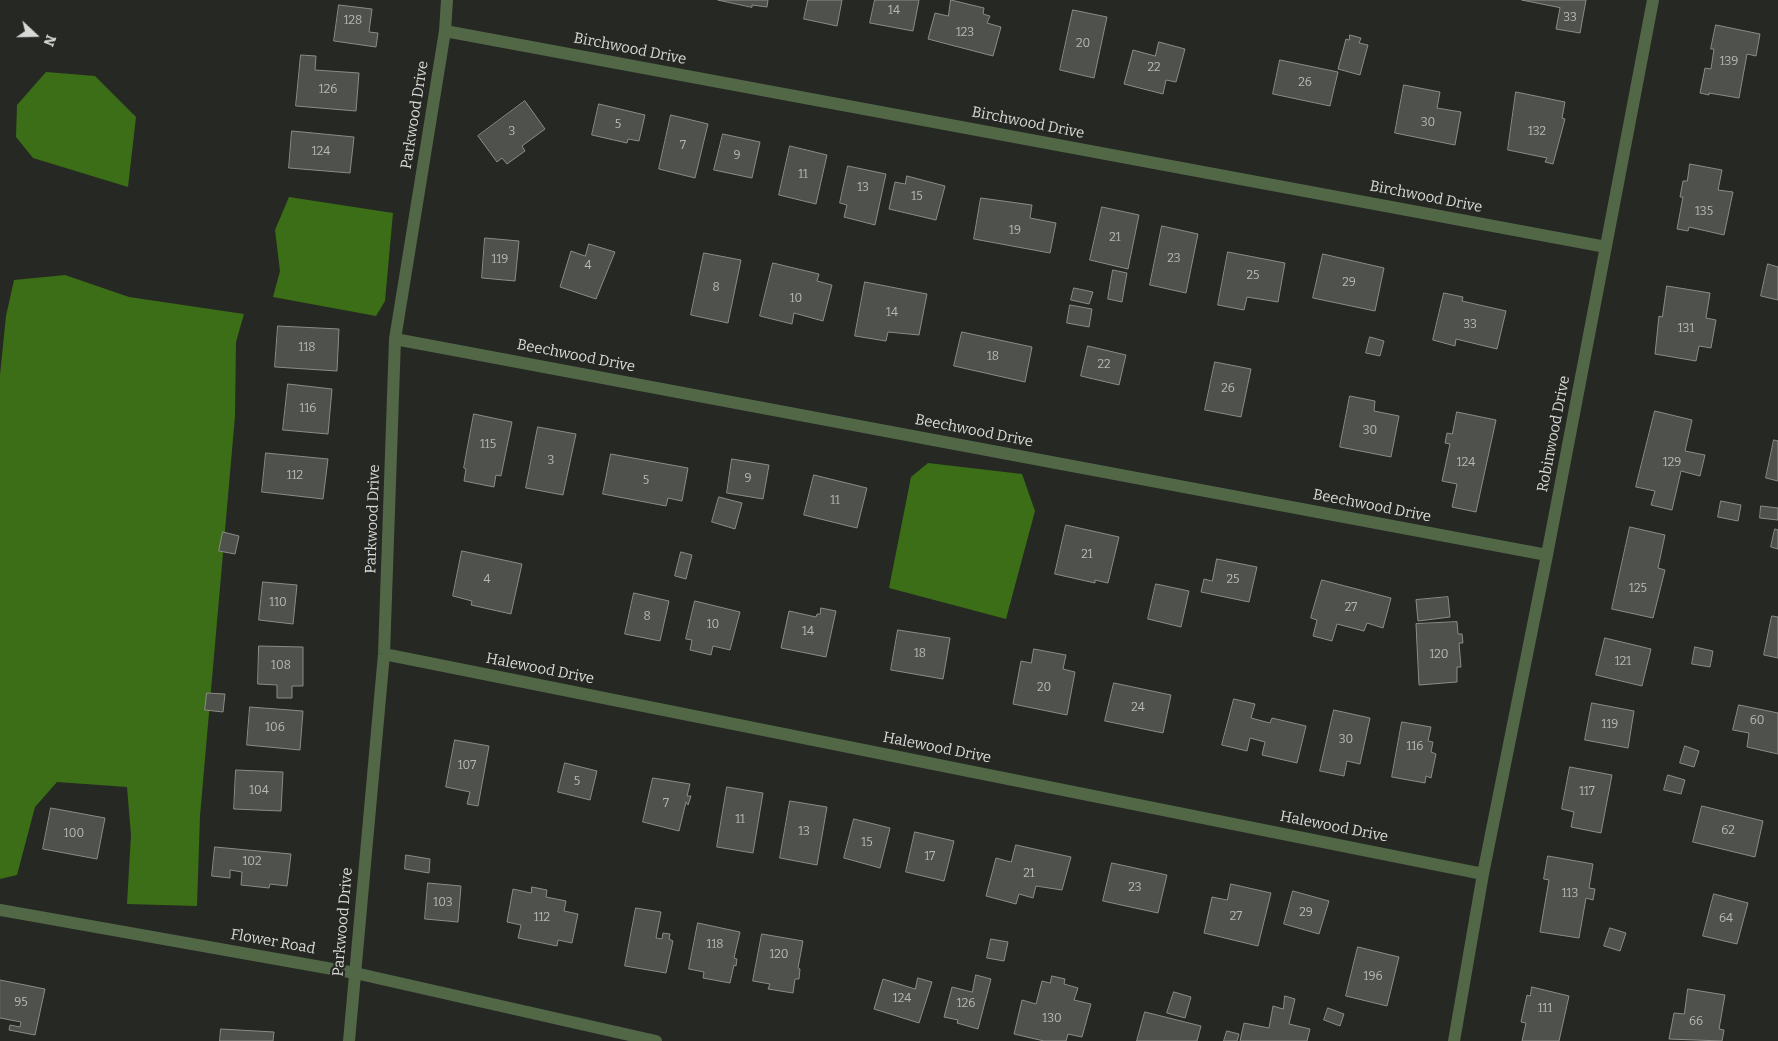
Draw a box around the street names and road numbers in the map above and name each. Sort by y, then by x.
street label: Birchwood Drive [572,29,688,69]
street label: Parkwood Drive [398,60,432,170]
street label: Birchwood Drive [970,103,1086,143]
street label: Birchwood Drive [1368,177,1484,217]
street label: Beechwood Drive [515,336,637,376]
street label: Robinwood Drive [1534,374,1574,494]
street label: Beechwood Drive [913,411,1035,451]
street label: Parkwood Drive [362,464,384,574]
street label: Beechwood Drive [1311,486,1433,526]
street label: Halewood Drive [484,650,596,688]
street label: Halewood Drive [881,729,993,767]
street label: Halewood Drive [1278,808,1390,846]
street label: Parkwood Drive [329,867,357,977]
street label: Flower Road [229,926,317,958]

